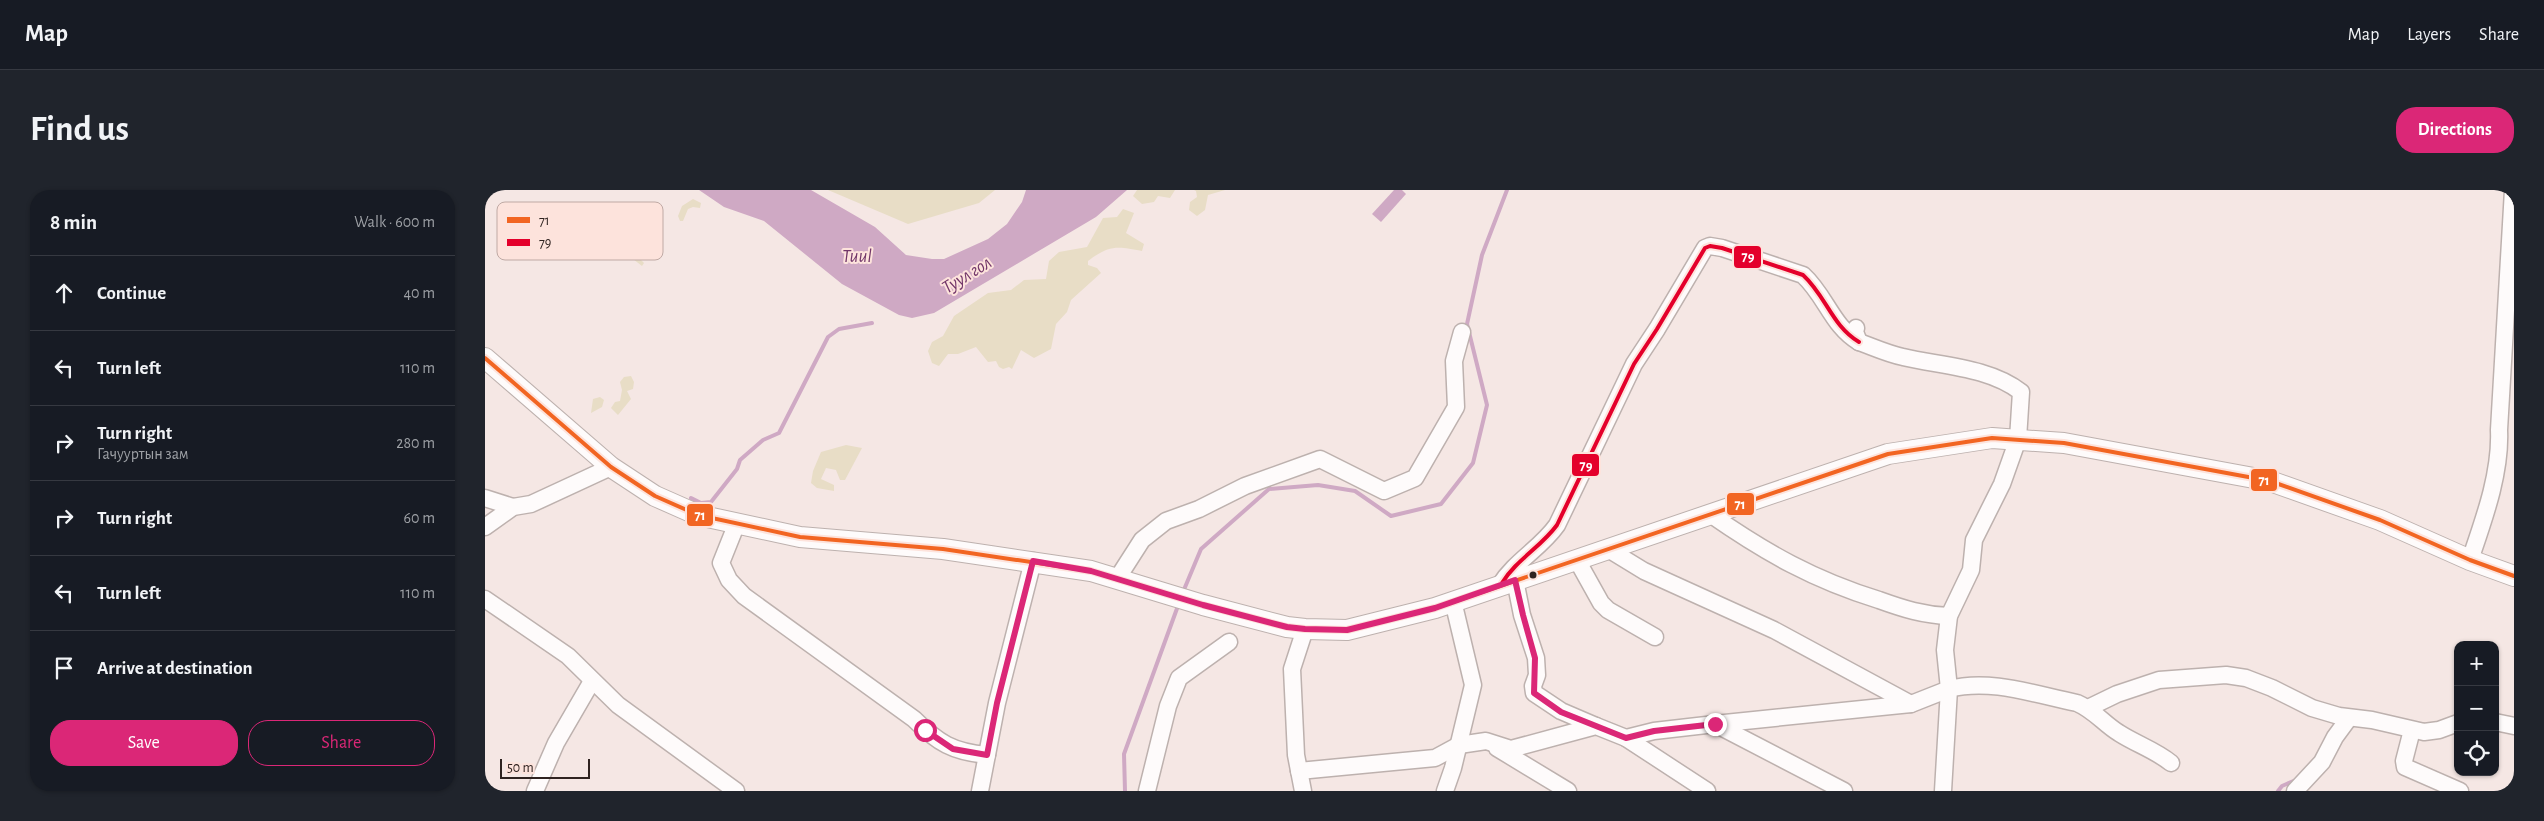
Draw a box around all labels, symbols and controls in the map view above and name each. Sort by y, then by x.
text: Map [25,22,68,46]
text: Map [2348,26,2379,44]
text: Layers [2407,26,2451,44]
text: Share [2479,26,2519,44]
button: Directions [2396,107,2514,153]
text: Find us [30,112,129,147]
legend [497,202,663,260]
text: 8 min [50,212,97,233]
text: Walk · 600 m [354,214,435,230]
text: 71 [539,214,550,228]
text: 79 [539,236,551,250]
line badge: 79 [1733,245,1762,269]
water label: Tuul [842,247,872,266]
text: 79 [1742,250,1755,264]
water label: Туул гол [939,253,995,298]
icon: ahead [50,279,78,307]
text: Continue [97,284,166,303]
text: 40 m [403,285,435,301]
icon: left [50,354,78,382]
text: Turn left [97,359,161,378]
text: 110 m [400,360,435,376]
text: Turn right [97,424,172,443]
icon: right [50,429,78,457]
text: 280 m [396,435,435,451]
text: Гачууртын зам [97,446,189,462]
line badge: 79 [1571,453,1600,477]
text: 79 [1580,459,1593,473]
line badge: 71 [2250,468,2278,492]
text: 71 [2258,474,2270,488]
line badge: 71 [1726,492,1755,516]
text: 71 [1734,498,1746,512]
line badge: 71 [686,503,714,527]
icon: right [50,504,78,532]
text: Turn right [97,509,172,528]
text: 71 [694,509,706,523]
text: 60 m [404,510,435,526]
unlabelled marker [1528,570,1538,580]
icon: left [50,579,78,607]
text: Turn left [97,584,161,603]
text: 110 m [400,585,435,601]
map controls [2454,641,2499,776]
button: + [2454,641,2499,686]
icon: arrive [50,654,78,682]
text: Arrive at destination [97,659,253,678]
button: − [2454,686,2499,731]
route end [1704,713,1727,736]
route start [914,719,937,742]
button: Save [50,720,238,766]
button: Share [248,720,435,766]
button: locate [2454,731,2499,776]
scale bar [500,756,590,779]
text: 50 m [507,761,534,775]

